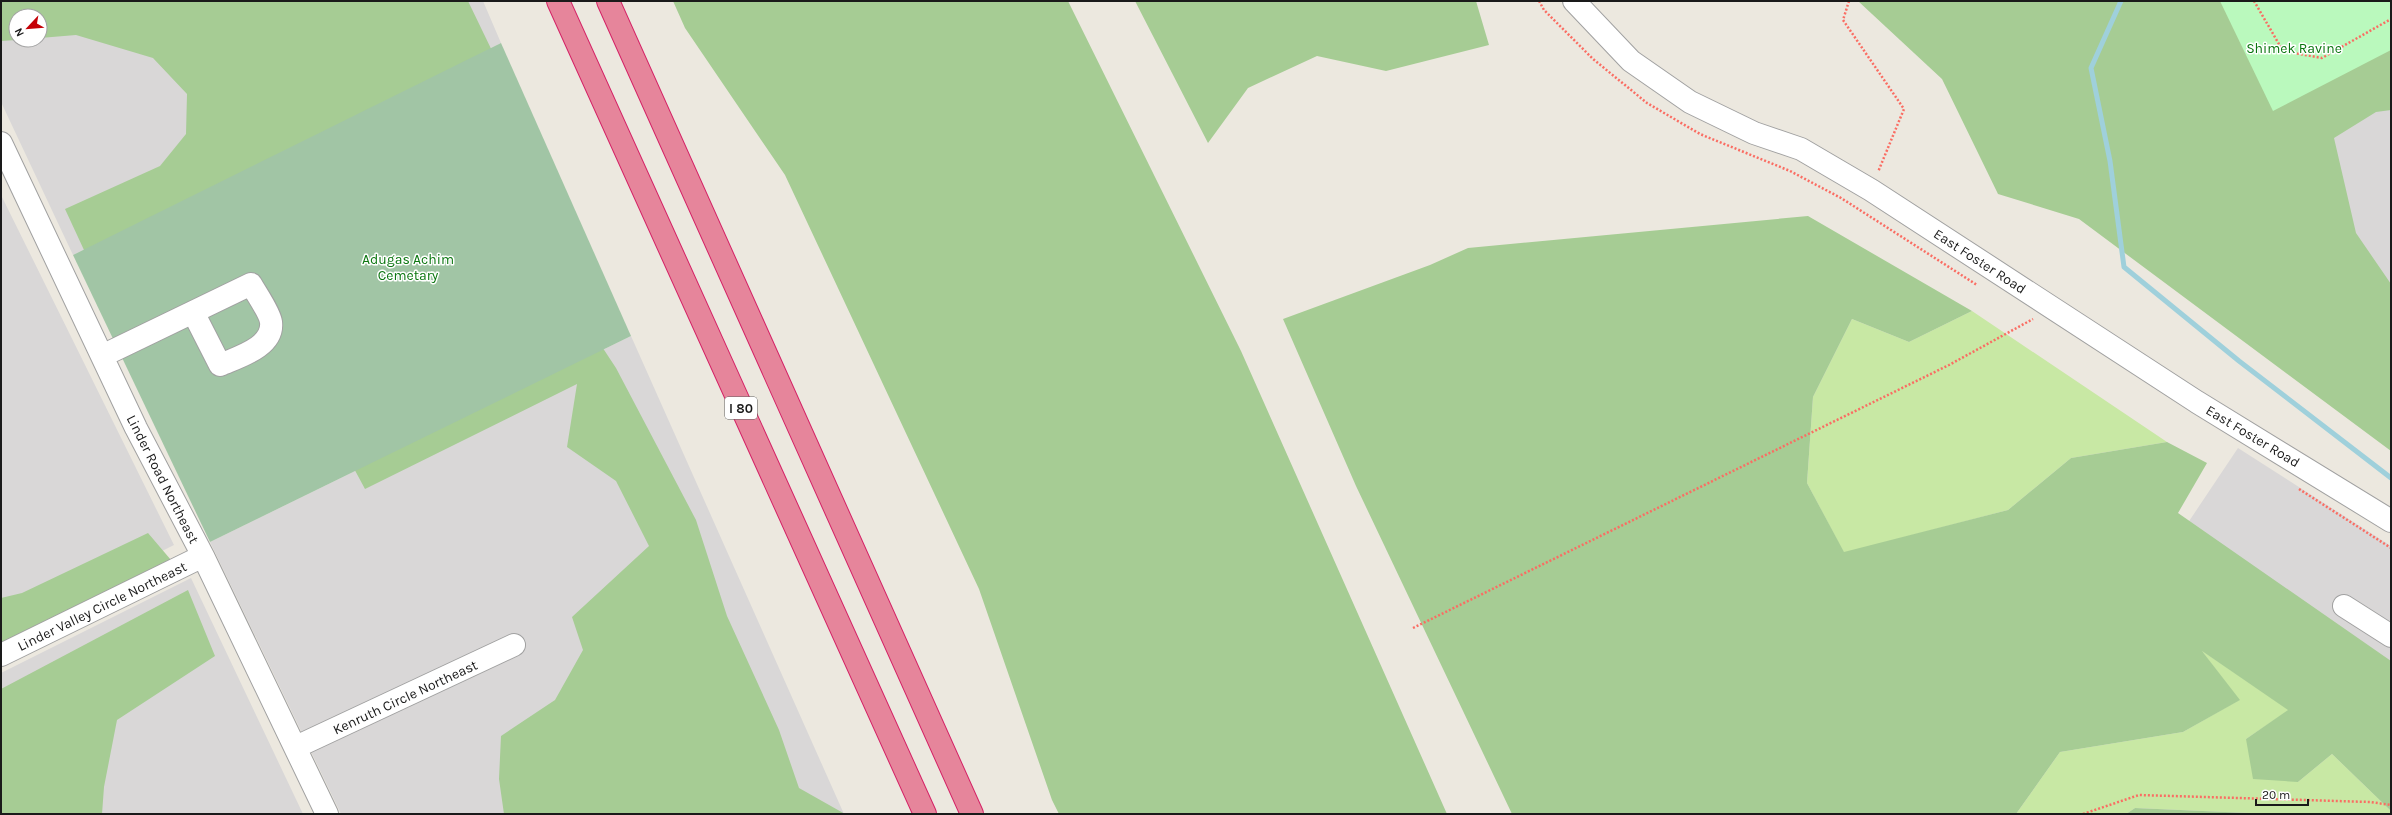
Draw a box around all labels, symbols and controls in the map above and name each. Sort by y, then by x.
north arrow [8,8,48,48]
text: N [12,26,27,39]
park label: Shimek Ravine [2246,40,2342,57]
street label: East Foster Road [1930,225,2029,298]
park label: Adugas Achim Cemetary [362,251,454,284]
road number: I 80 [725,397,757,419]
street label: East Foster Road [2203,402,2303,471]
street label: Linder Road Northeast [123,412,202,546]
street label: Linder Valley Circle Northeast [15,558,190,655]
street label: Kenruth Circle Northeast [330,656,480,738]
scale bar [2256,781,2308,807]
text: 20 m [2262,788,2290,802]

